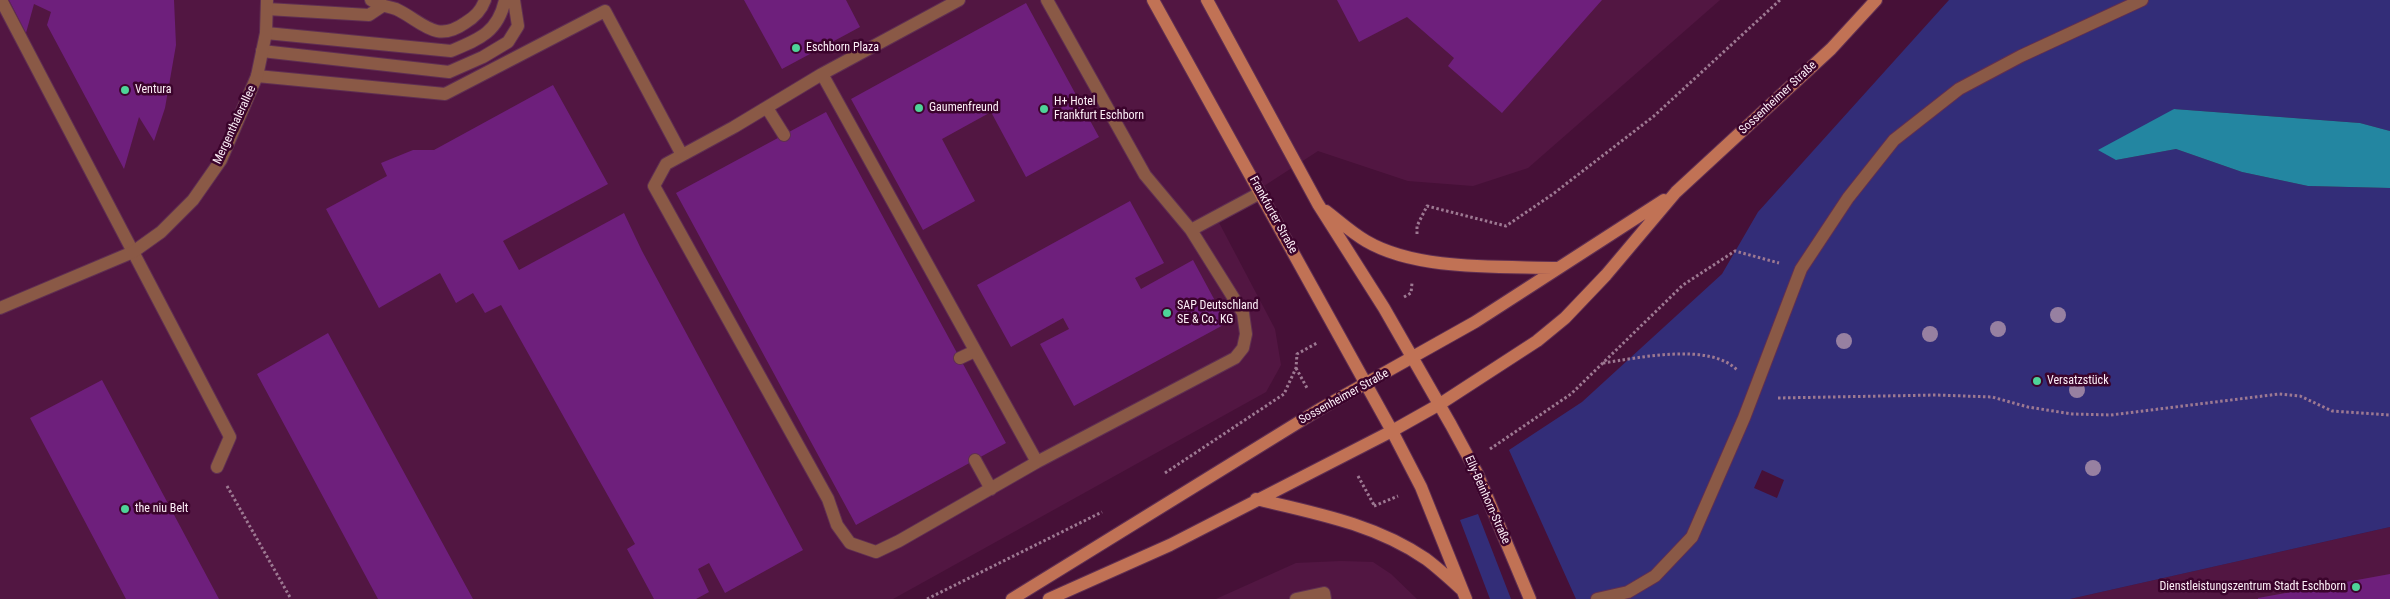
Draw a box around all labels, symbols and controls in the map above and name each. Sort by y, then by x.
place label: Eschborn Plaza [806,41,879,55]
marker: Eschborn Plaza [790,42,802,54]
street label: Sossenheimer Straße [1736,58,1820,138]
place label: Ventura [135,83,171,97]
street label: Mergenthalerallee [211,83,259,167]
marker: Ventura [119,84,131,96]
place label: H+ Hotel Frankfurt Eschborn [1054,95,1144,123]
place label: Gaumenfreund [929,101,999,115]
marker: Gaumenfreund [913,102,925,114]
marker: H+ Hotel Frankfurt Eschborn [1038,103,1050,115]
street label: Frankfurter Straße [1246,174,1300,256]
place label: SAP Deutschland SE & Co. KG [1177,299,1258,327]
marker: SAP Deutschland SE & Co. KG [1161,307,1173,319]
street label: Sossenheimer Straße [1296,366,1392,428]
place label: Versatzstück [2047,374,2109,388]
marker: Versatzstück [2031,375,2043,387]
street label: Elly-Beinhorn-Straße [1461,454,1513,546]
place label: the niu Belt [135,502,188,516]
marker: the niu Belt [119,503,131,515]
place label: Dienstleistungszentrum Stadt Eschborn [2159,580,2346,594]
marker: Dienstleistungszentrum Stadt Eschborn [2350,581,2362,593]

